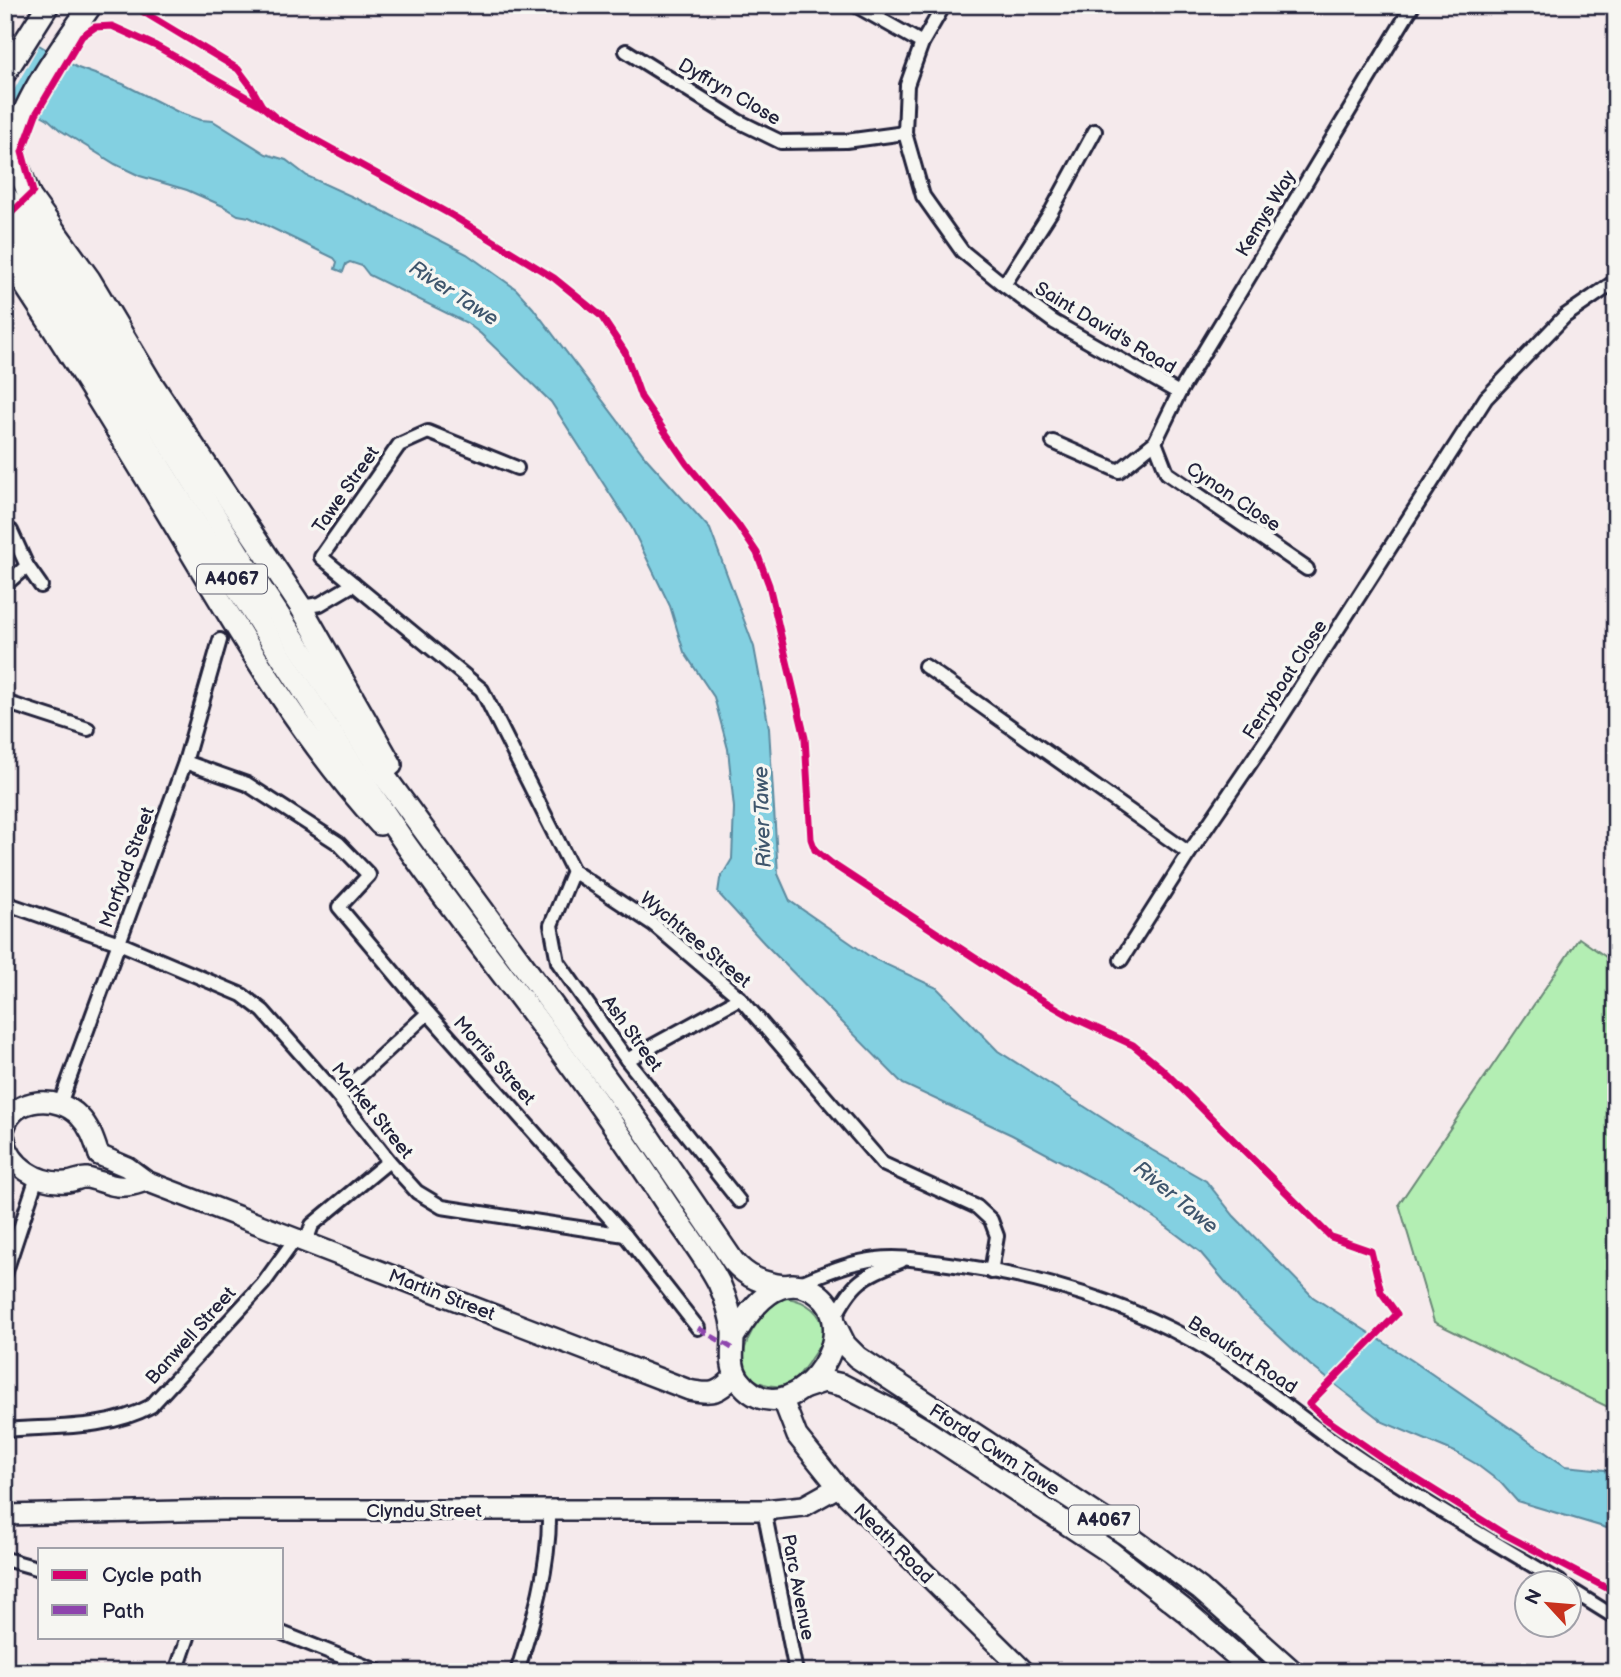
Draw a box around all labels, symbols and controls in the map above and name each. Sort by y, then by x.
street label: Dyffryn Close [674,54,784,131]
street label: Kemys Way [1232,166,1301,261]
water label: River Tawe [404,255,503,332]
street label: Saint David's Road [1030,277,1180,380]
street label: Tawe Street [308,442,385,538]
street label: Cynon Close [1182,457,1285,537]
road number: A4067 [197,564,267,594]
street label: Ferryboat Close [1238,616,1332,744]
water label: River Tawe [748,766,777,868]
street label: Morfydd Street [95,804,160,931]
street label: Wychtree Street [635,887,755,993]
street label: Ash Street [597,992,667,1076]
street label: Morris Street [448,1012,540,1110]
street label: Market Street [326,1058,418,1164]
water label: River Tawe [1128,1156,1223,1239]
street label: Martin Street [385,1265,498,1326]
street label: Banwell Street [141,1282,241,1390]
street label: Beaufort Road [1183,1311,1301,1399]
street label: Ffordd Cwm Tawe [924,1399,1064,1501]
street label: Neath Road [848,1499,938,1589]
street label: Clyndu Street [366,1500,482,1523]
road number: A4067 [1069,1506,1139,1534]
street label: Parc Avenue [776,1532,819,1642]
legend [38,1548,284,1638]
text: Cycle path [102,1563,202,1588]
north arrow [1512,1568,1582,1638]
text: N [1521,1586,1548,1609]
text: Path [102,1599,144,1624]

